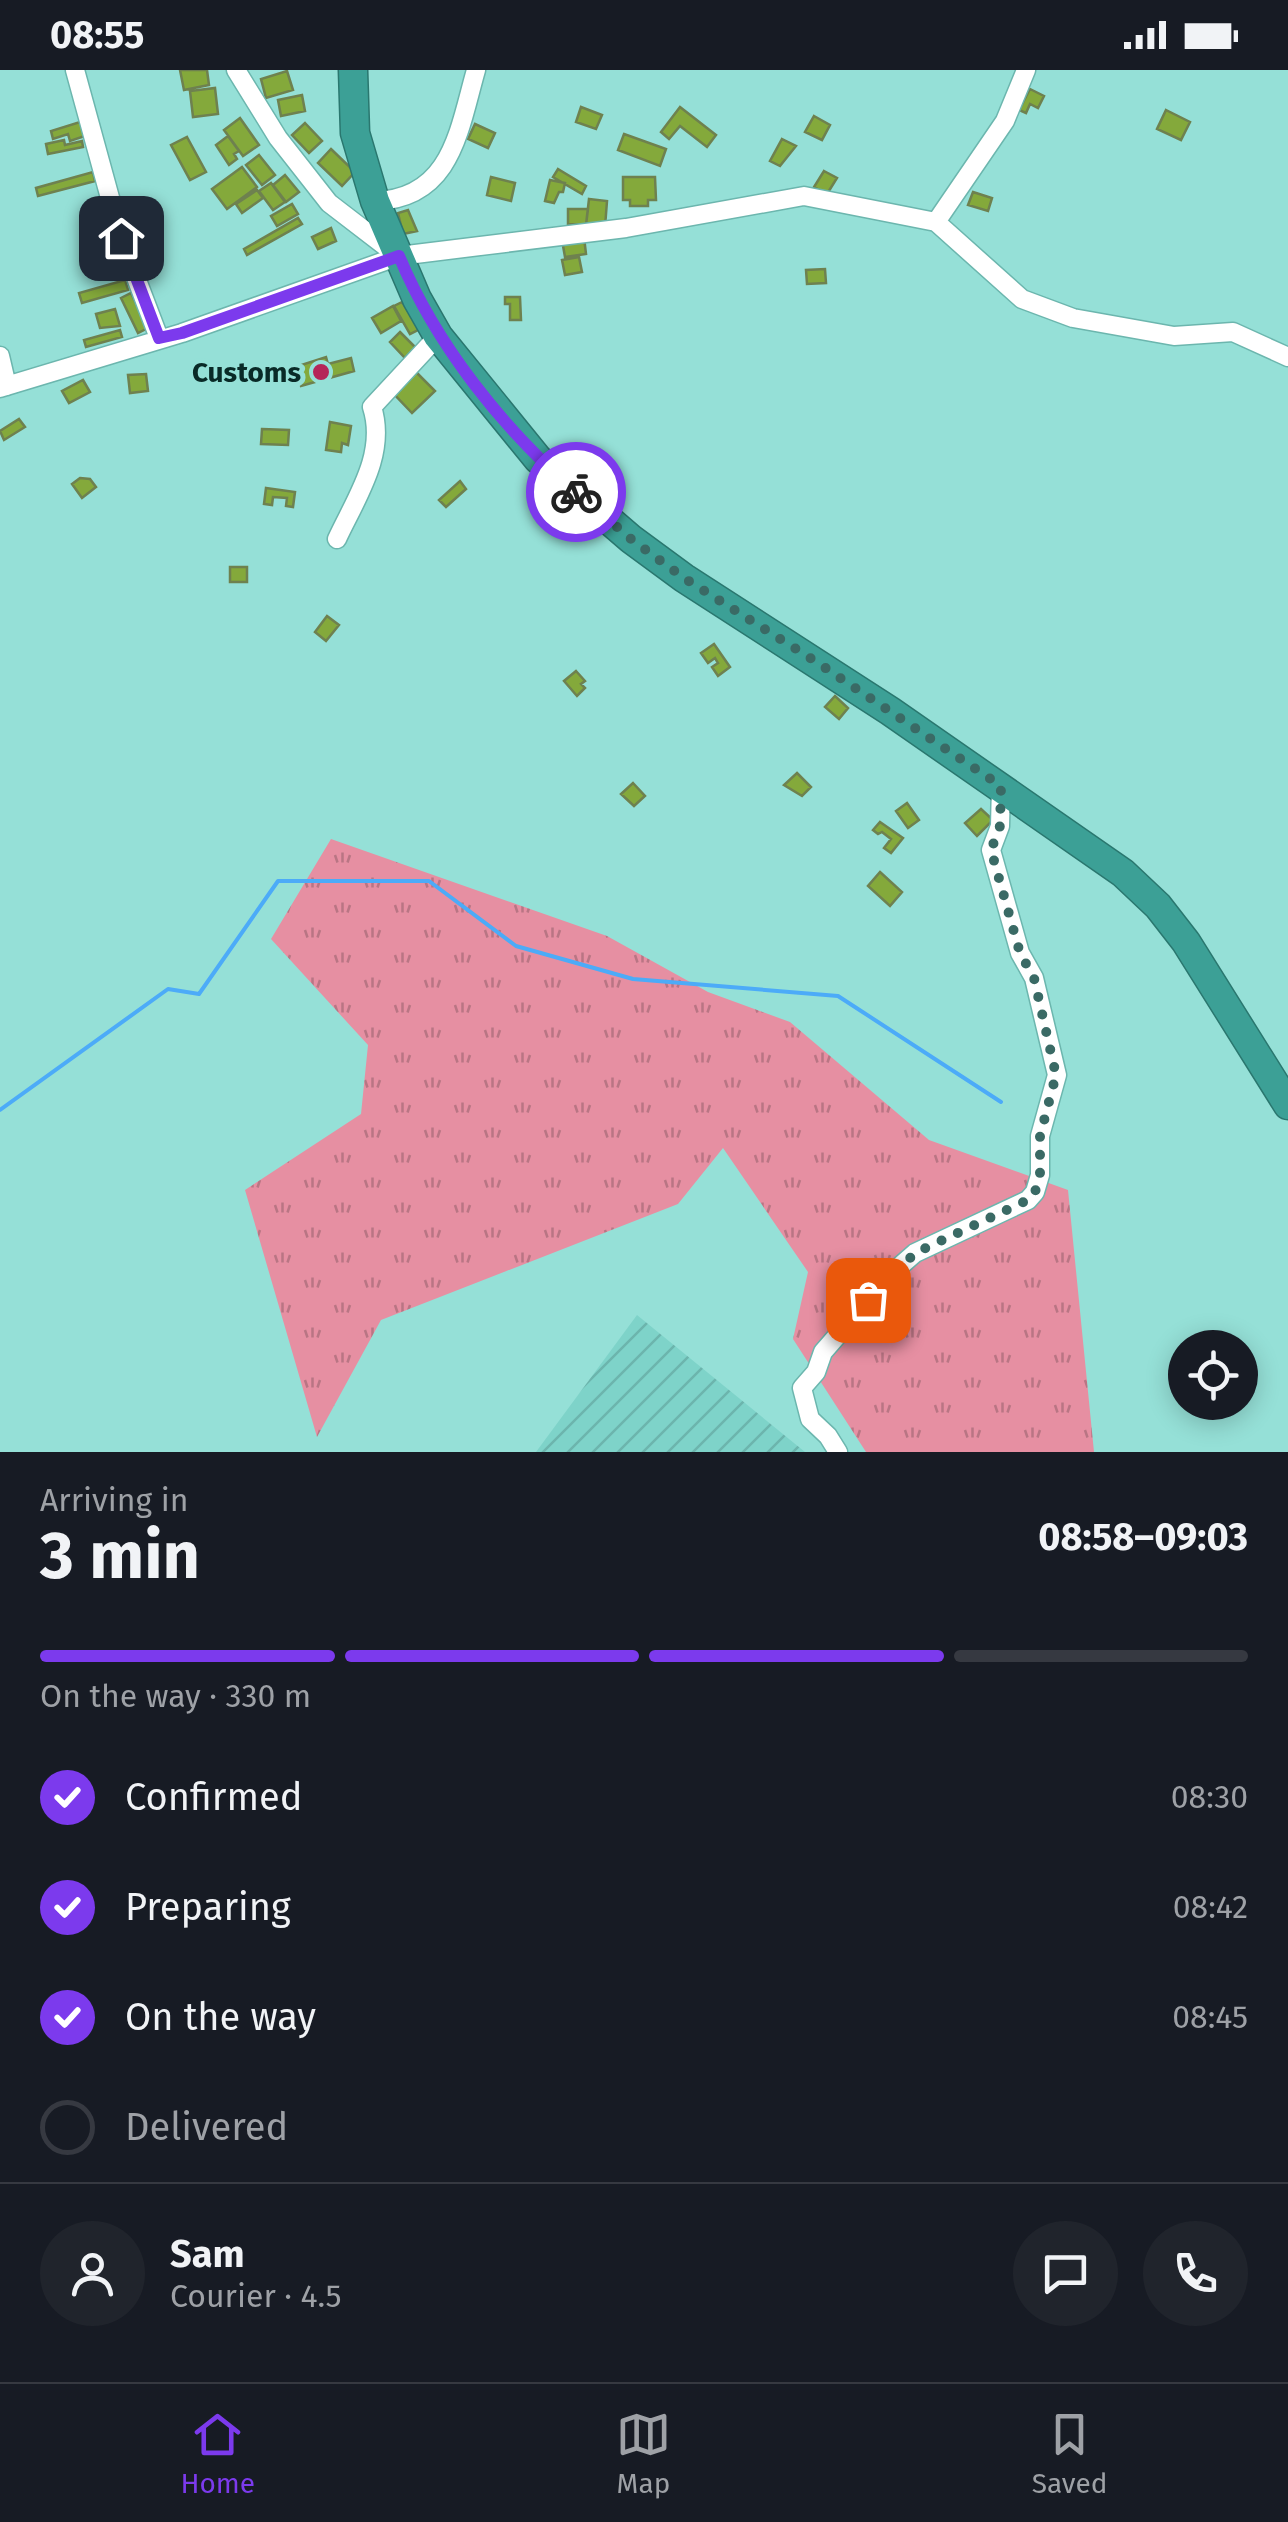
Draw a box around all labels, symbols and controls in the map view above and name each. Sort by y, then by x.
text: 08:55 [50,12,144,58]
pin [79,196,164,281]
icon: home [94,211,149,266]
place label: Customs [192,356,301,389]
marker: Customs [310,361,332,383]
courier [526,442,626,542]
icon: bike [549,465,604,520]
pin [826,1258,911,1343]
icon: bag [841,1273,896,1328]
map controls [1168,1330,1258,1420]
button: locate [1168,1330,1258,1420]
text: Arriving in [40,1481,188,1519]
text: 08:58–09:03 [1038,1514,1248,1560]
text: 3 min [40,1517,200,1595]
text: On the way · 330 m [40,1677,311,1715]
icon: check [40,1770,95,1825]
text: Confirmed [125,1774,303,1820]
text: 08:30 [1171,1778,1248,1816]
icon: check [40,1880,95,1935]
text: Preparing [125,1884,291,1930]
text: 08:42 [1173,1888,1248,1926]
icon: check [40,1990,95,2045]
text: On the way [125,1994,316,2040]
text: 08:45 [1172,1998,1248,2036]
text: Delivered [125,2104,288,2150]
button: person [40,2221,145,2326]
button: chat [1013,2221,1118,2326]
button: phone [1143,2221,1248,2326]
text: Sam [170,2231,245,2277]
text: Courier · 4.5 [170,2277,341,2315]
tab: Home [180,2407,255,2500]
tab: Map [616,2407,671,2500]
tab: Saved [1032,2407,1108,2500]

